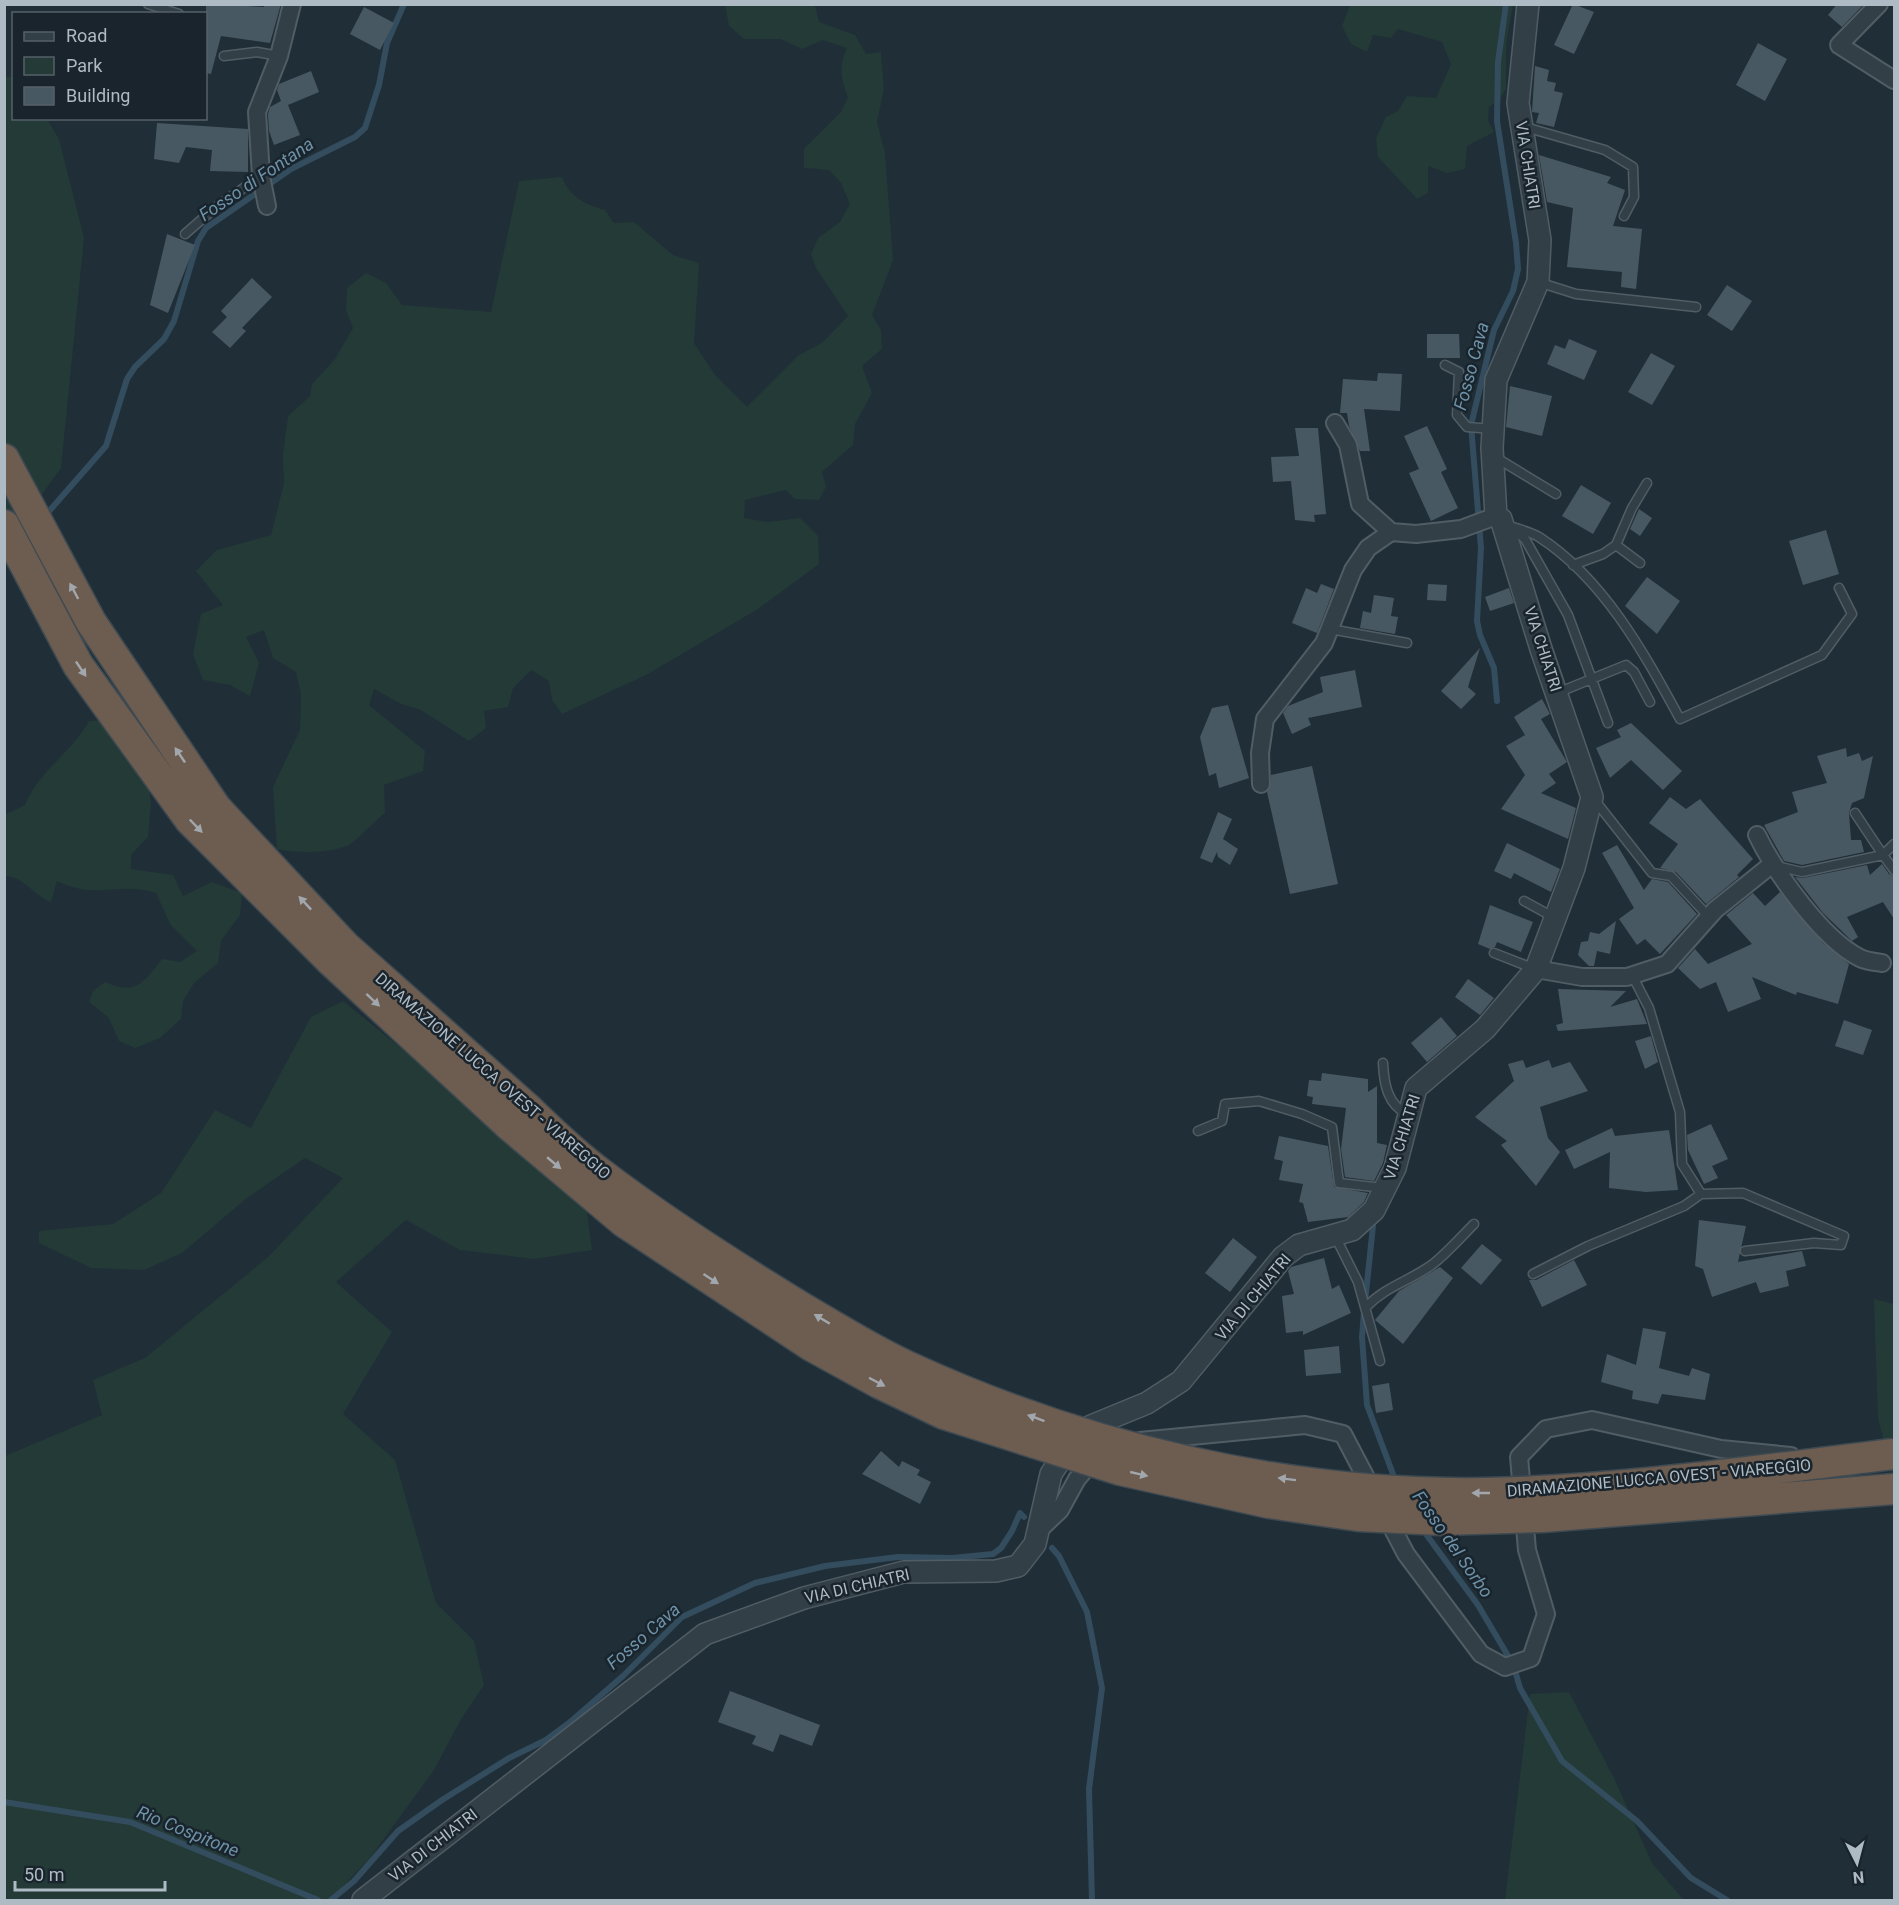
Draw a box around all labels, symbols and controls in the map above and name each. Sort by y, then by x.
legend [12,12,207,120]
text: Road [66,25,107,46]
text: Park [66,55,103,76]
text: Building [66,85,130,106]
street label: VIA CHIATRI [1512,120,1544,210]
water label: Fosso di Fontana [195,133,317,225]
water label: Fosso Cava [1449,320,1493,412]
one-way arrow [69,582,79,599]
street label: VIA CHIATRI [1520,604,1566,694]
one-way arrow [75,661,86,677]
one-way arrow [174,746,185,763]
one-way arrow [189,819,203,833]
one-way arrow [298,896,312,911]
street label: DIRAMAZIONE LUCCA OVEST - VIAREGGIO [372,969,614,1183]
one-way arrow [365,993,380,1007]
street label: VIA CHIATRI [1380,1092,1424,1182]
one-way arrow [546,1157,562,1170]
street label: VIA DI CHIATRI [1211,1250,1295,1344]
one-way arrow [703,1273,719,1284]
one-way arrow [814,1313,830,1324]
one-way arrow [868,1377,885,1386]
one-way arrow [1027,1412,1045,1422]
street label: DIRAMAZIONE LUCCA OVEST - VIAREGGIO [1506,1455,1812,1501]
one-way arrow [1130,1470,1149,1479]
one-way arrow [1277,1474,1296,1483]
water label: Fosso del Sorbo [1408,1487,1498,1601]
one-way arrow [1471,1488,1490,1498]
street label: VIA DI CHIATRI [803,1565,911,1607]
water label: Fosso Cava [602,1598,684,1674]
water label: Rio Cospitone [134,1801,242,1861]
street label: VIA DI CHIATRI [385,1804,481,1886]
north arrow [1827,1833,1887,1893]
scale bar [15,1854,165,1892]
text: 50 m [24,1864,64,1885]
text: N [1852,1867,1865,1887]

